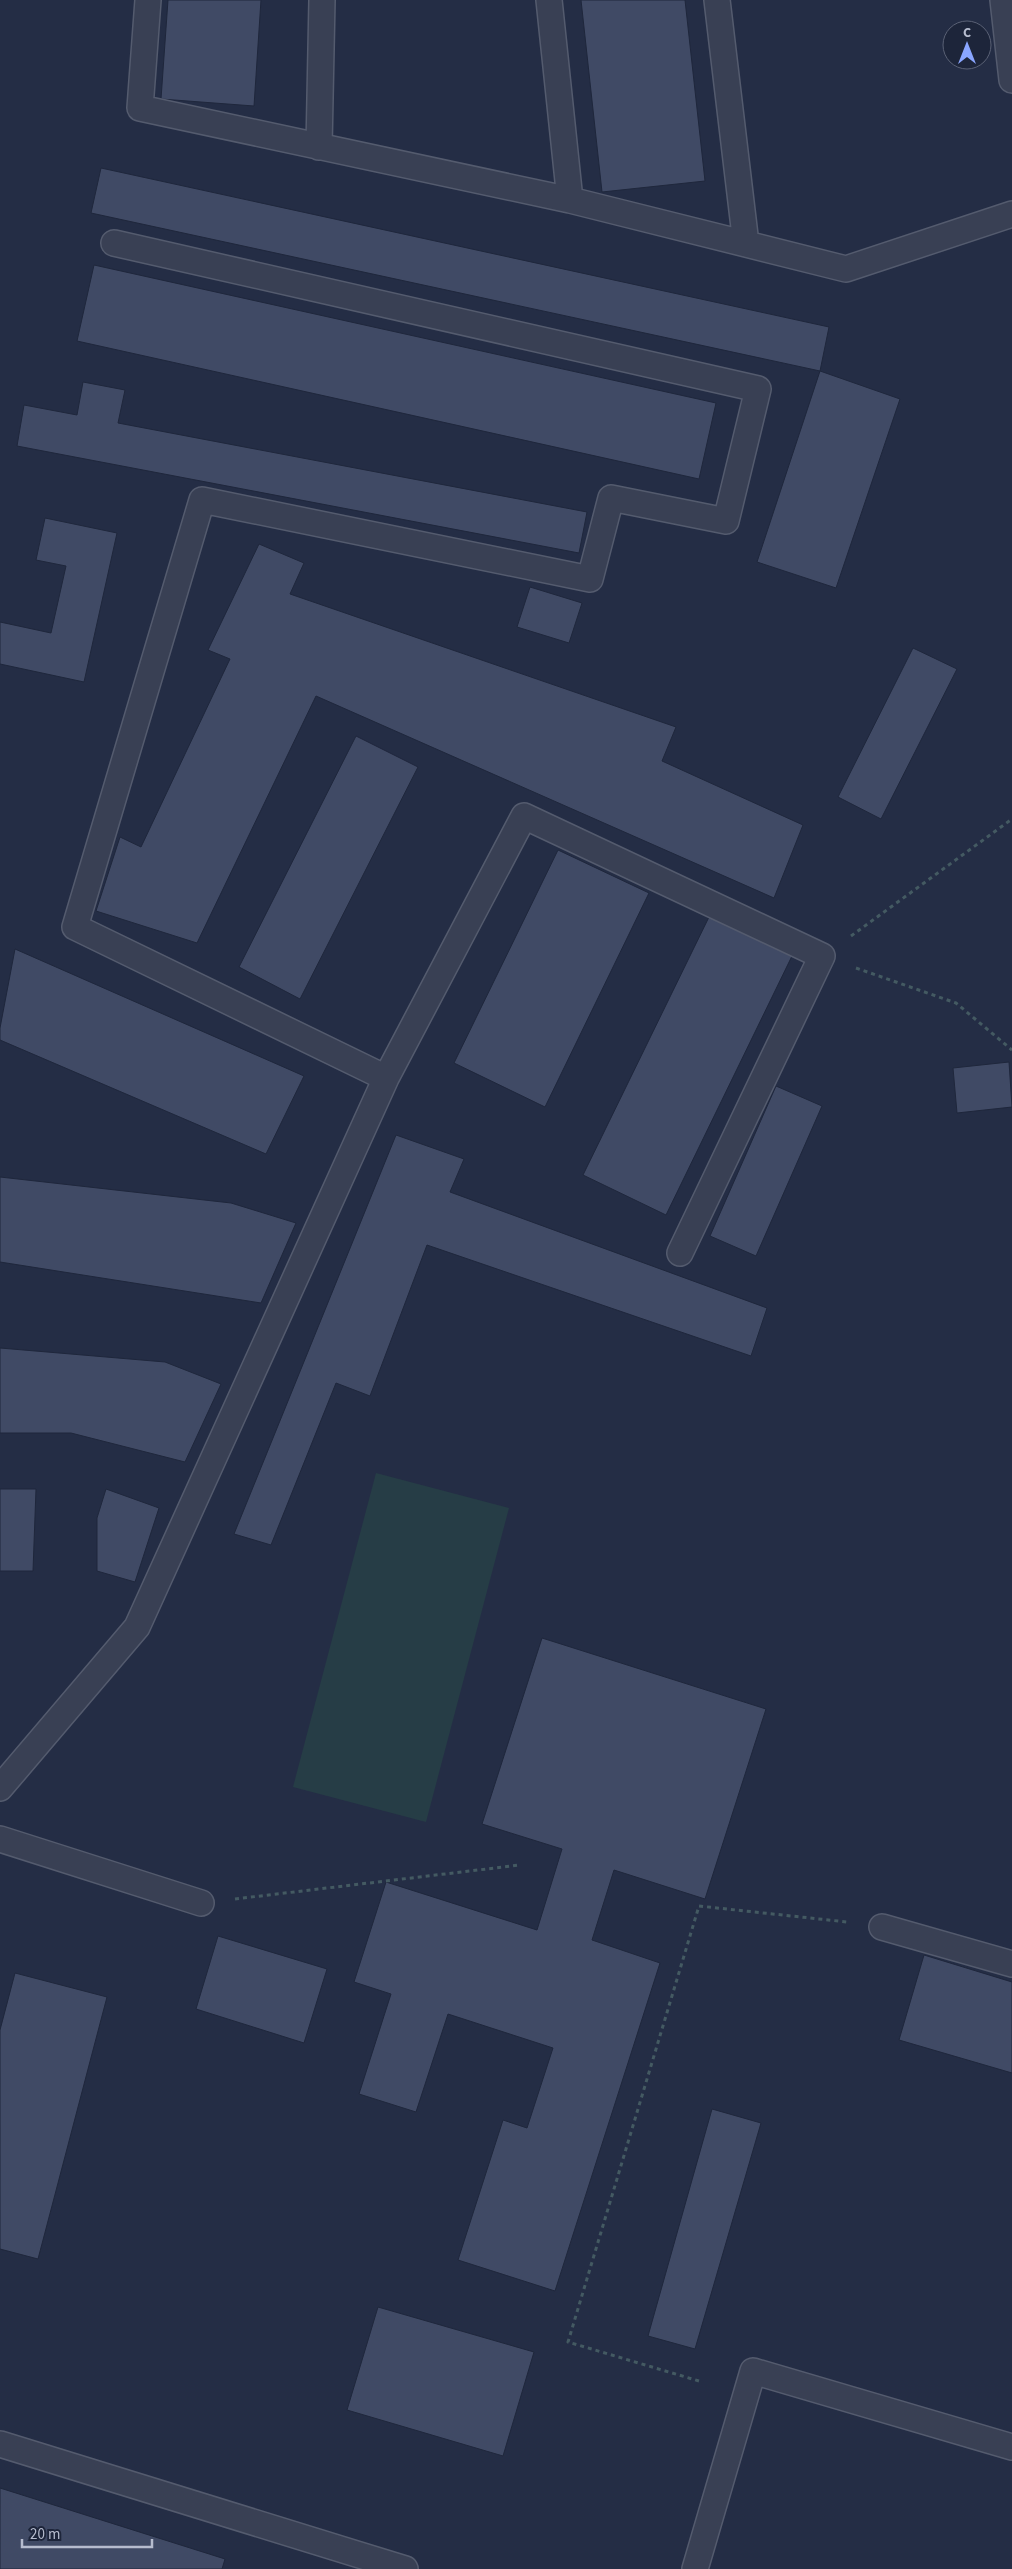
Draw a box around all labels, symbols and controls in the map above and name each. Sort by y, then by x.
north arrow [942,20,992,70]
text: С [963,23,971,43]
scale bar [22,2516,152,2548]
text: 20 m [30,2524,60,2545]

